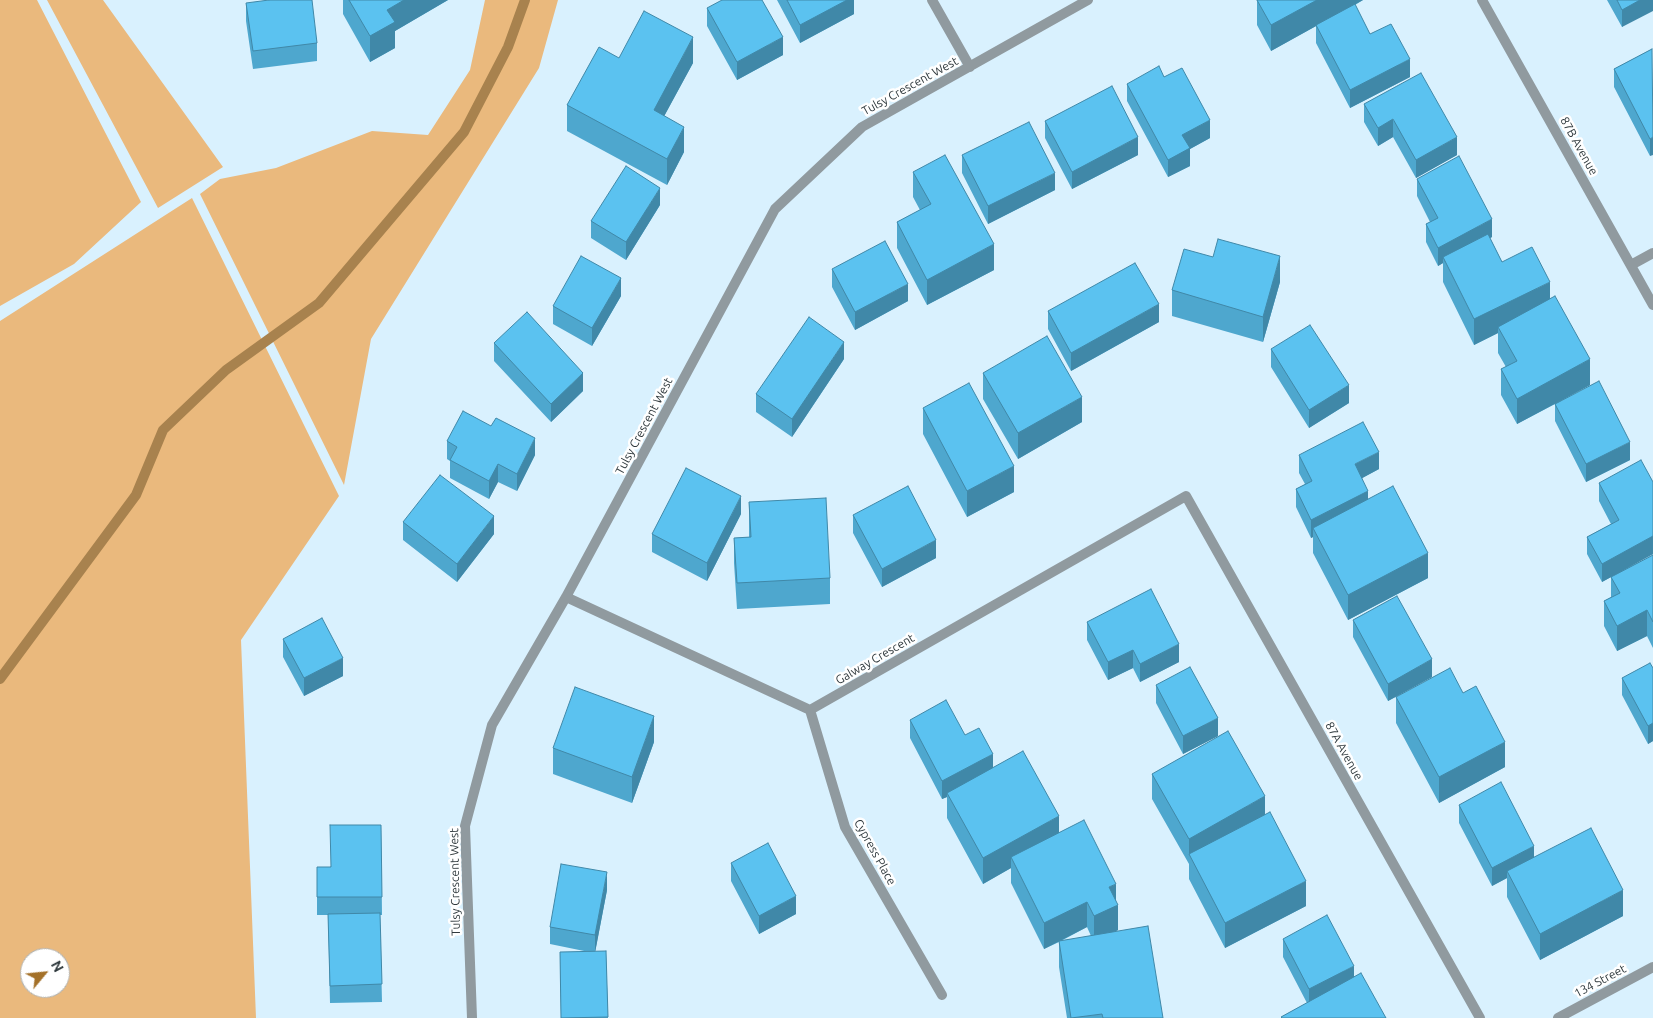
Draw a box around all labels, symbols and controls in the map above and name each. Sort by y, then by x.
street label: Tulsy Crescent West [859,54,961,118]
street label: 87B Avenue [1557,114,1601,178]
street label: Tulsy Crescent West [612,375,676,477]
street label: Galway Crescent [833,631,917,687]
street label: 87A Avenue [1322,719,1366,783]
street label: Cypress Place [851,817,899,887]
street label: Tulsy Crescent West [447,828,463,936]
north arrow [20,948,70,998]
text: N [48,958,67,975]
street label: 134 Street [1572,961,1628,1001]

